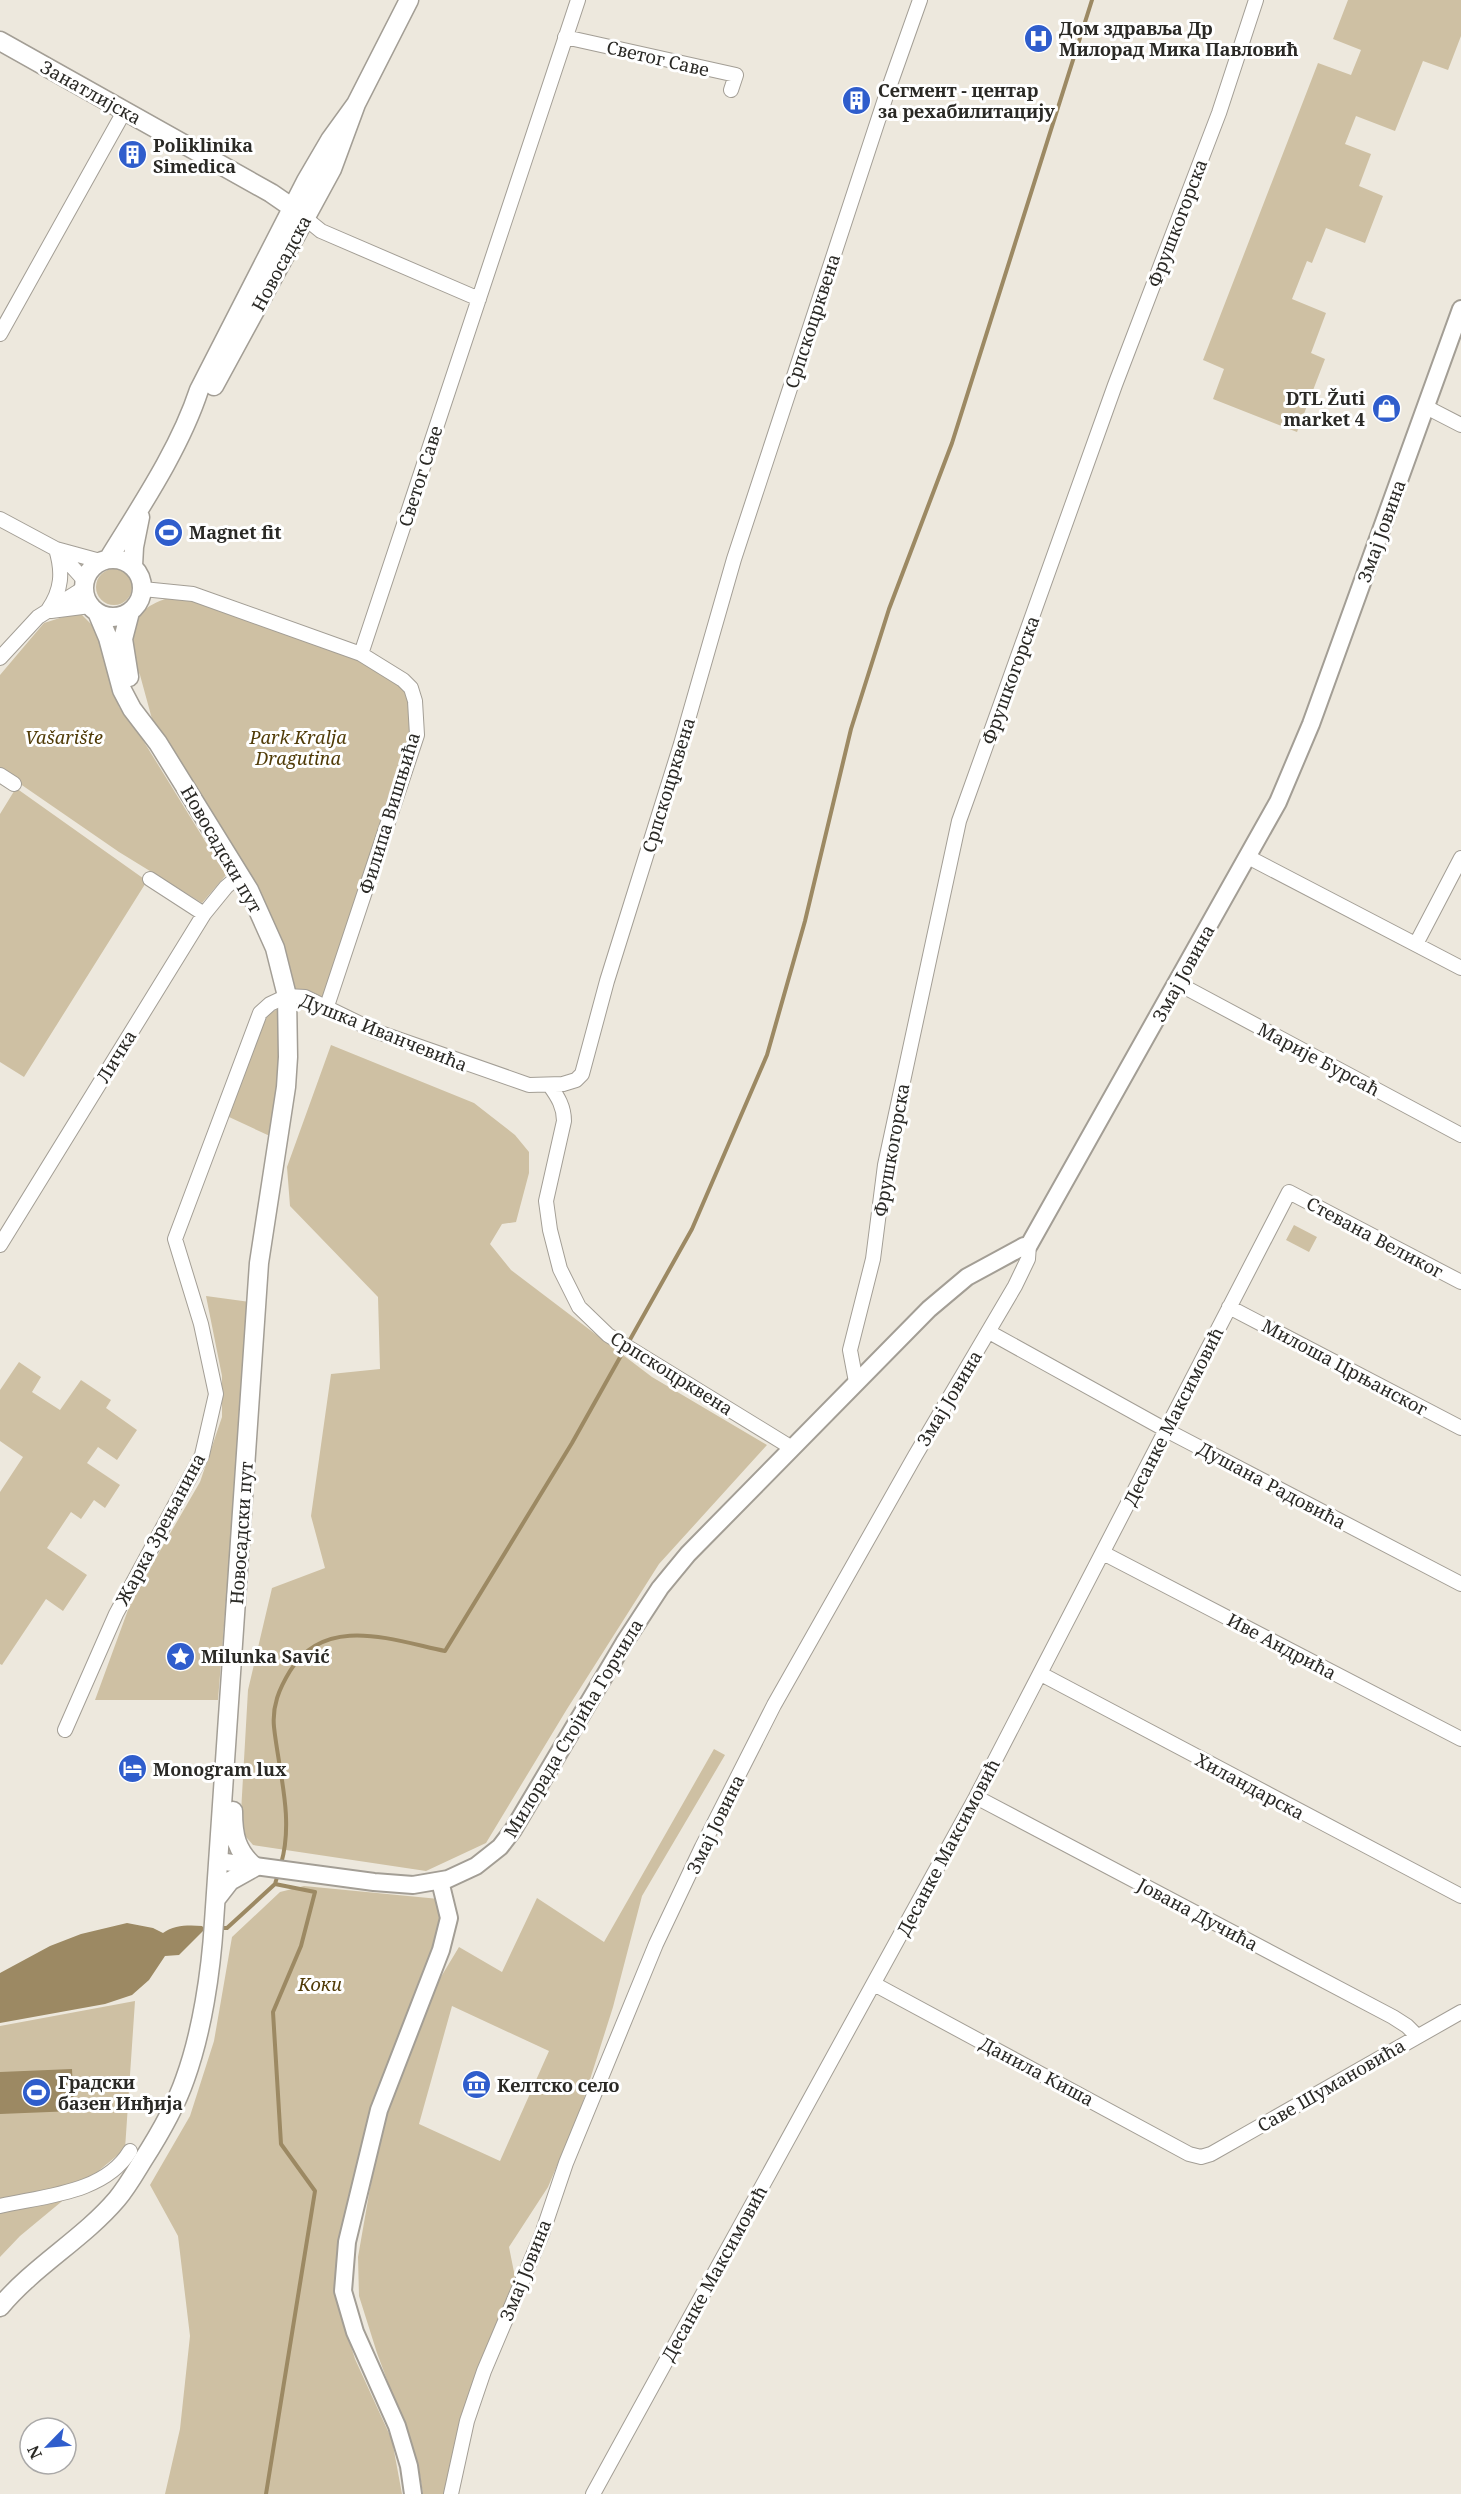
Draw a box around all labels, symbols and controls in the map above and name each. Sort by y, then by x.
place label: Дом здравља Др Милорад Мика Павловић [1059,16,1299,61]
hospital icon: Дом здравља Др Милорад Мика Павловић [1022,22,1054,54]
street label: Светог Саве [604,35,712,81]
street label: Занатлијска [36,54,146,130]
place label: Сегмент - центар за рехабилитацију [878,78,1055,123]
building icon: Сегмент - центар за рехабилитацију [841,84,873,116]
place label: Poliklinika Simedica [153,133,253,178]
building icon: Poliklinika Simedica [116,139,148,171]
street label: Фрушкогорска [1142,156,1212,290]
street label: Новосадска [246,211,316,315]
street label: Српскоцрквена [779,251,845,391]
place label: DTL Žuti market 4 [1283,386,1366,431]
shop icon: DTL Žuti market 4 [1370,392,1402,424]
street label: Светог Саве [392,423,448,529]
street label: Змај Јовина [1351,476,1411,586]
sports icon: Magnet fit [152,516,184,548]
place label: Magnet fit [189,520,282,544]
street label: Фрушкогорска [976,612,1044,748]
street label: Српскоцрквена [636,714,700,856]
park label: Vašarište [25,725,103,749]
park label: Park Kralja Dragutina [248,725,347,770]
street label: Филипа Вишњића [353,729,425,897]
street label: Новосадски пут [176,781,268,917]
street label: Змај Јовина [1146,920,1220,1026]
street label: Душка Иванчевића [297,987,471,1077]
street label: Марије Бурсаћ [1254,1017,1384,1101]
street label: Личка [91,1025,141,1087]
street label: Фрушкогорска [867,1081,915,1219]
street label: Стевана Великог [1302,1191,1448,1283]
street label: Милоша Црњанског [1258,1313,1432,1421]
street label: Десанке Максимовић [1117,1322,1229,1509]
street label: Српскоцрквена [606,1326,738,1420]
street label: Змај Јовина [911,1346,987,1450]
street label: Душана Радовића [1194,1436,1350,1534]
street label: Жарка Зрењанина [109,1449,210,1610]
street label: Новосадски пут [224,1460,258,1605]
street label: Иве Андрића [1223,1607,1341,1685]
street label: Милорада Стојића Горчила [498,1614,648,1842]
place icon: Milunka Savić [164,1640,196,1672]
place label: Milunka Savić [201,1644,330,1668]
street label: Хиландарска [1191,1747,1309,1825]
hotel icon: Monogram lux [116,1753,148,1785]
street label: Десанке Максимовић [891,1754,1005,1940]
place label: Monogram lux [153,1757,287,1781]
street label: Змај Јовина [681,1770,749,1878]
street label: Јована Дучића [1133,1872,1263,1956]
park label: Коки [297,1972,342,1996]
street label: Данила Киша [976,2031,1098,2111]
street label: Саве Шумановића [1253,2033,1409,2137]
museum icon: Келтско село [460,2069,492,2101]
place label: Градски базен Инђија [58,2070,183,2115]
place label: Келтско село [497,2073,620,2097]
sports icon: Градски базен Инђија [21,2076,53,2108]
street label: Десанке Максимовић [656,2181,772,2365]
street label: Змај Јовина [494,2216,556,2324]
north arrow [18,2416,78,2476]
text: N [22,2442,47,2463]

